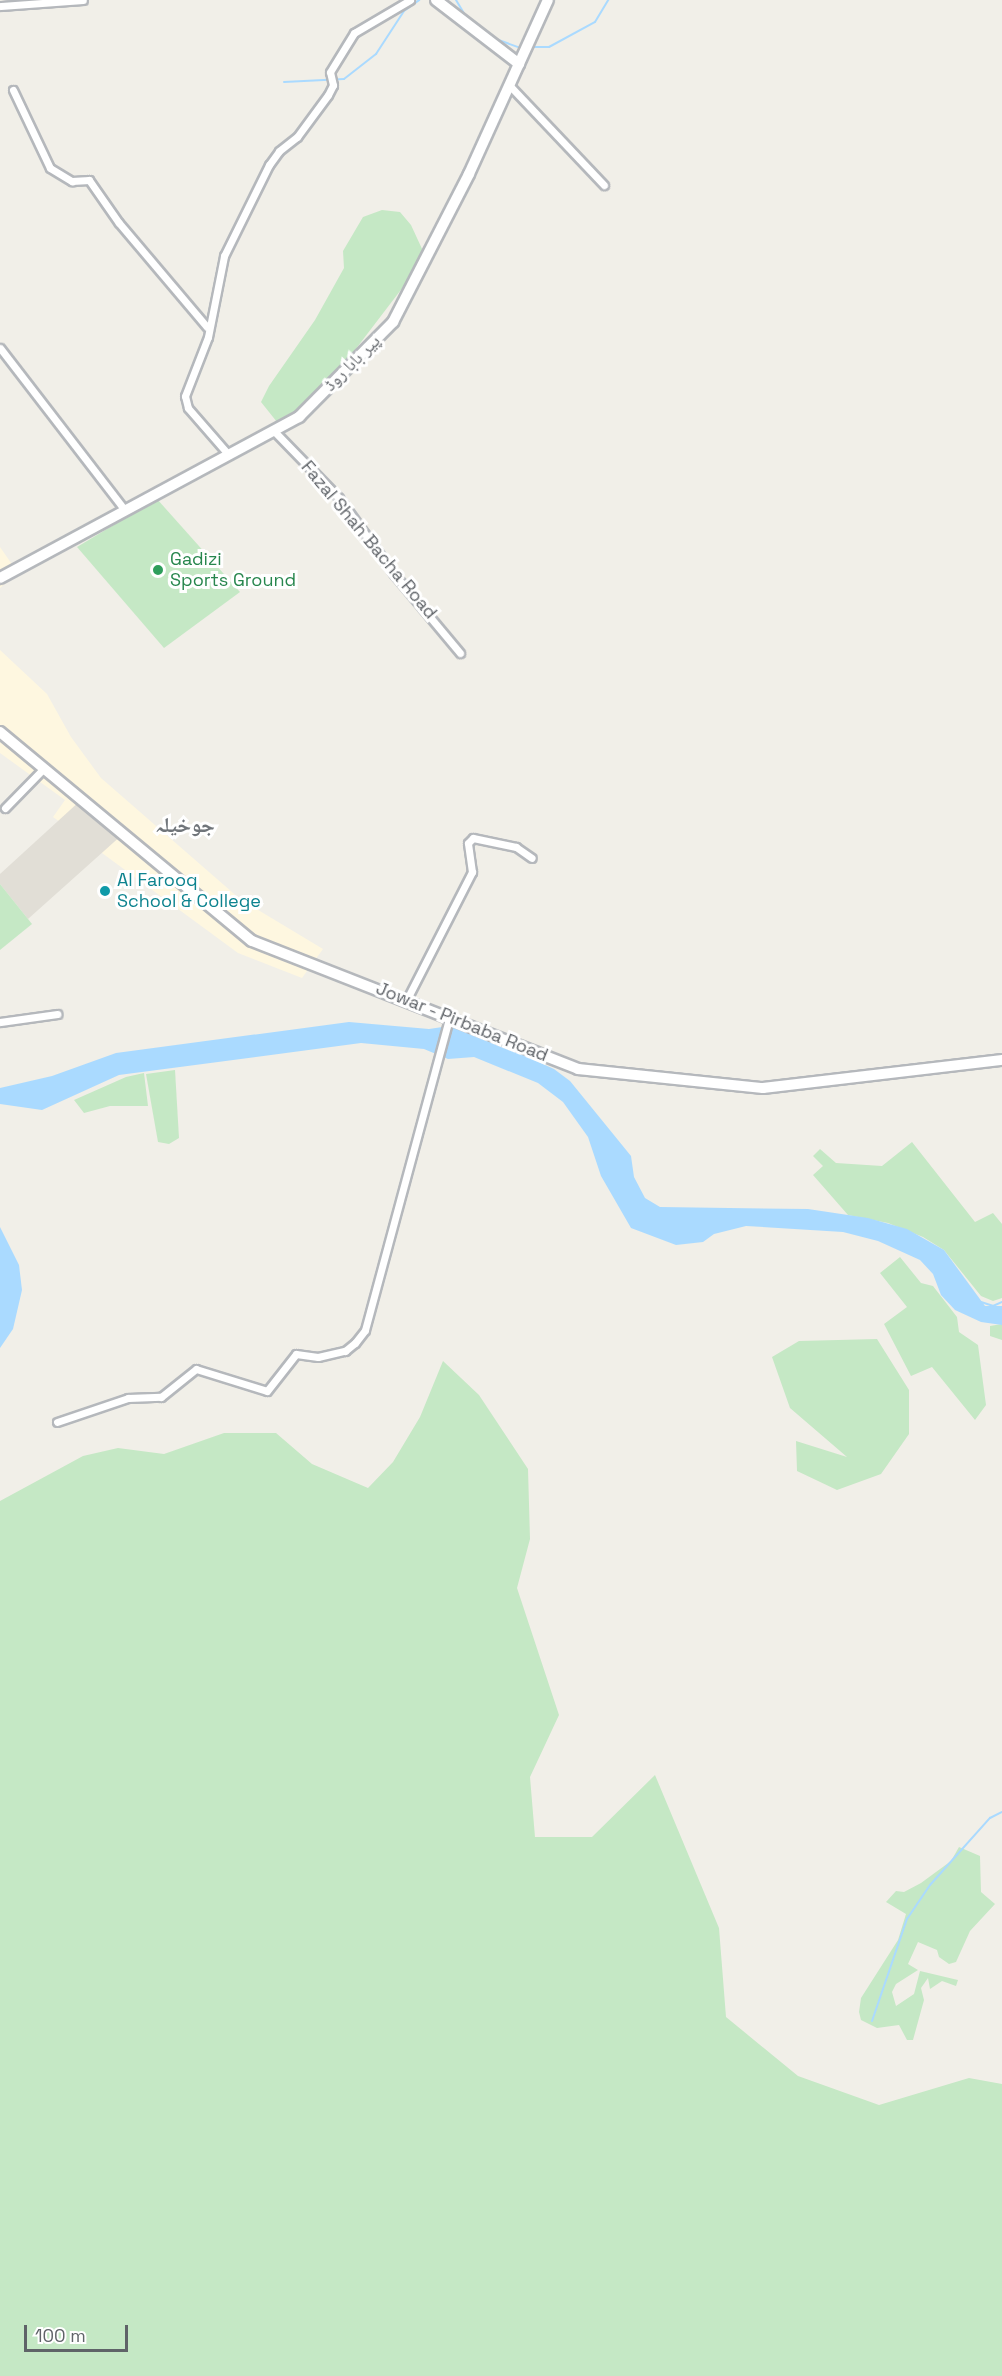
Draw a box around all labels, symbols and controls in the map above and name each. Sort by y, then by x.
street label: پیر بابا روڈ [319,330,385,396]
street label: Fazal Shah Bacha Road [297,457,441,623]
place label: Gadizi Sports Ground [170,549,296,592]
marker: Gadizi Sports Ground [151,563,165,577]
district label: جوخیلہ [155,812,215,838]
place label: Al Farooq School & College [117,870,261,912]
marker: Al Farooq School & College [98,884,112,898]
street label: Jowar - Pirbaba Road [372,977,552,1067]
scale bar [27,2313,130,2351]
text: 100 m [35,2324,86,2347]

